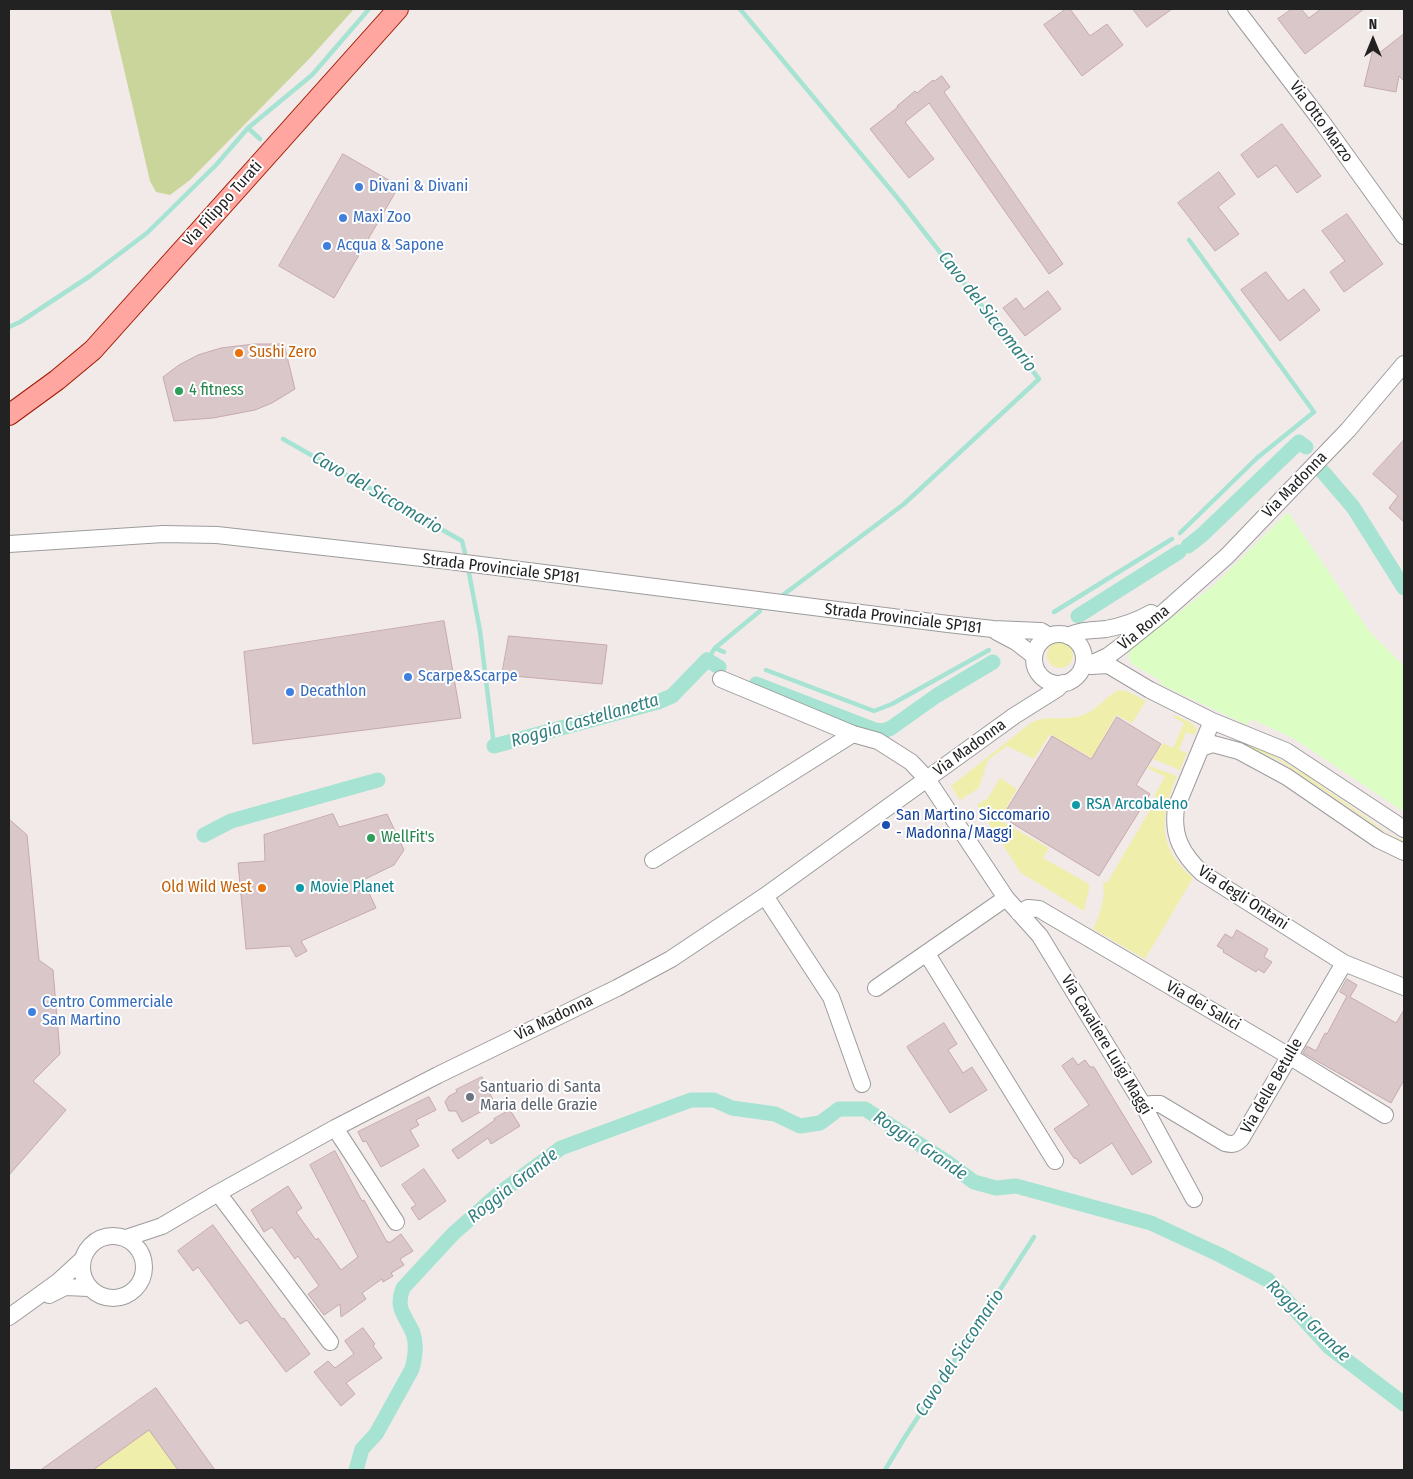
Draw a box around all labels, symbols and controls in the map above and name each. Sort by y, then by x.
north arrow [1348,15,1398,65]
text: N [1369,16,1377,33]
street label: Via Otto Marzo [1285,78,1357,166]
street label: Via Filippo Turati [179,157,267,251]
place label: Divani & Divani [369,177,468,197]
marker: Divani & Divani [353,181,365,193]
place label: Maxi Zoo [353,208,411,228]
marker: Maxi Zoo [337,212,349,224]
place label: Acqua & Sapone [337,236,444,256]
marker: Acqua & Sapone [321,240,333,252]
water label: Cavo del Siccomario [933,247,1041,377]
place label: Sushi Zero [249,343,317,363]
marker: Sushi Zero [233,347,245,359]
place label: 4 fitness [189,381,244,401]
marker: 4 fitness [173,385,185,397]
water label: Cavo del Siccomario [308,447,446,539]
street label: Via Madonna [1259,448,1331,522]
street label: Strada Provinciale SP181 [421,550,581,588]
street label: Strada Provinciale SP181 [823,600,983,638]
street label: Via Roma [1114,601,1174,655]
place label: Scarpe&Scarpe [418,667,518,687]
marker: Scarpe&Scarpe [402,671,414,683]
place label: Decathlon [300,682,366,702]
marker: Decathlon [284,686,296,698]
water label: Roggia Castellanetta [509,690,661,752]
street label: Via Madonna [930,715,1010,781]
place label: RSA Arcobaleno [1086,795,1188,815]
marker: RSA Arcobaleno [1070,799,1082,811]
place label: San Martino Siccomario - Madonna/Maggi [896,806,1050,844]
marker: San Martino Siccomario - Madonna/Maggi [880,819,892,831]
place label: WellFit's [381,828,435,848]
marker: WellFit's [365,832,377,844]
street label: Via degli Ontani [1194,862,1292,934]
place label: Old Wild West [161,878,252,898]
place label: Movie Planet [310,878,394,898]
marker: Old Wild West [256,882,268,894]
marker: Movie Planet [294,882,306,894]
street label: Via Cavaliere Luigi Maggi [1057,972,1155,1118]
street label: Via dei Salici [1162,977,1244,1035]
street label: Via Madonna [512,991,596,1045]
place label: Centro Commerciale San Martino [42,993,173,1031]
marker: Centro Commerciale San Martino [26,1006,38,1018]
street label: Via delle Betulle [1237,1035,1307,1137]
place label: Santuario di Santa Maria delle Grazie [480,1078,601,1116]
marker: Santuario di Santa Maria delle Grazie [464,1091,476,1103]
water label: Roggia Grande [869,1107,971,1185]
water label: Roggia Grande [464,1144,562,1228]
water label: Roggia Grande [1261,1276,1355,1366]
water label: Cavo del Siccomario [911,1285,1009,1421]

